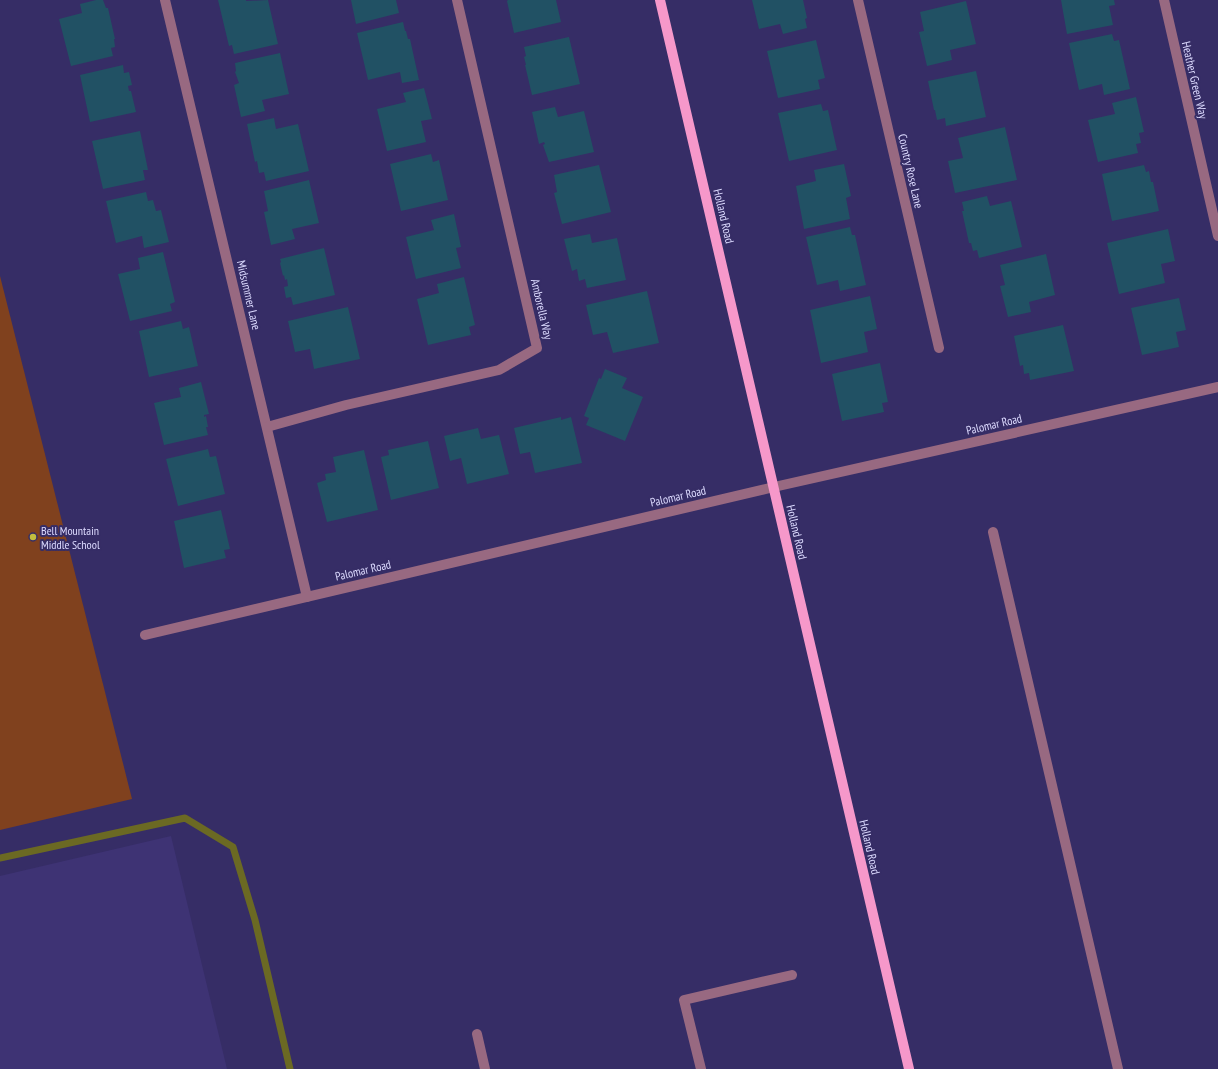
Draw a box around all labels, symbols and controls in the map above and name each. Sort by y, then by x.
street label: Heather Green Way [1179,40,1211,121]
street label: Country Rose Lane [895,132,927,210]
street label: Holland Road [710,187,738,245]
street label: Midsummer Lane [234,259,264,331]
street label: Amborella Way [528,277,556,341]
street label: Palomar Road [965,410,1023,438]
street label: Palomar Road [649,482,707,510]
street label: Holland Road [783,503,811,561]
place label: Bell Mountain Middle School [41,523,100,552]
marker: Bell Mountain Middle School [28,532,38,542]
street label: Palomar Road [334,556,392,584]
street label: Holland Road [856,818,884,876]

